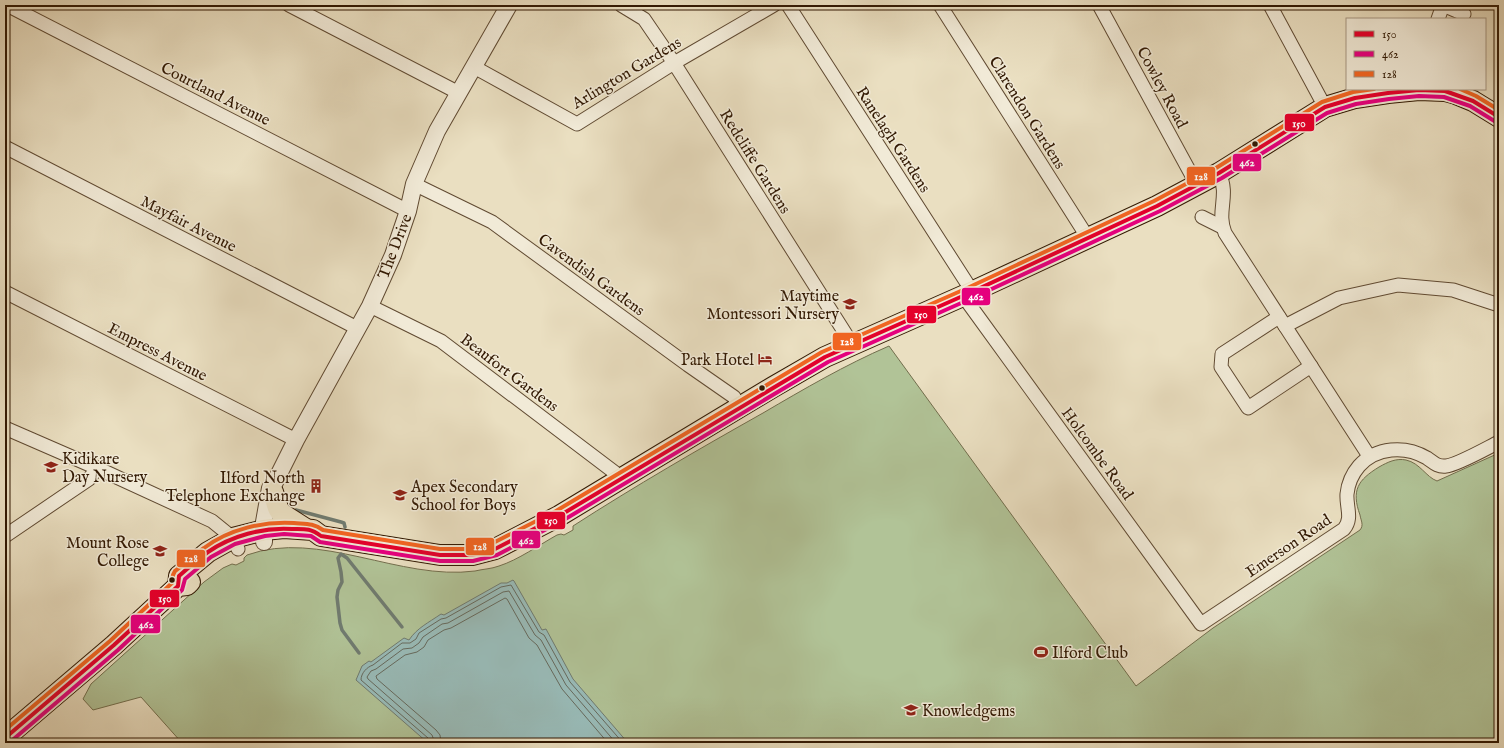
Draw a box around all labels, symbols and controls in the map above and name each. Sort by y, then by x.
legend [1346,18,1486,90]
text: 150 [1382,27,1397,42]
street label: Arlington Gardens [568,33,686,115]
street label: Cowley Road [1131,44,1191,133]
text: 462 [1382,47,1399,62]
street label: Clarendon Gardens [984,53,1069,173]
street label: Courtland Avenue [157,59,273,131]
text: 128 [1382,67,1397,82]
street label: Ranelagh Gardens [851,83,934,197]
street label: Redcliffe Gardens [714,106,795,218]
line badge: 150 [1284,113,1315,132]
text: 150 [1292,117,1306,131]
unlabelled marker [1250,139,1260,149]
line badge: 462 [1232,153,1262,172]
text: 462 [1238,156,1255,170]
line badge: 128 [1186,166,1216,186]
text: 128 [1194,170,1208,184]
street label: Mayfair Avenue [137,192,239,258]
street label: The Drive [374,211,417,282]
street label: Cavendish Gardens [534,230,648,321]
place label: Maytime Montessori Nursery [706,287,839,325]
line badge: 462 [961,287,991,306]
text: 462 [967,290,984,304]
school or university icon: Maytime Montessori Nursery [842,296,858,312]
line badge: 150 [906,305,937,324]
text: 150 [914,308,928,322]
street label: Empress Avenue [104,319,210,386]
street label: Beaufort Gardens [456,330,562,417]
line badge: 128 [832,332,862,351]
text: 128 [840,335,854,349]
place label: Park Hotel [681,351,755,371]
hotel icon: Park Hotel [757,351,773,367]
unlabelled marker [757,383,767,393]
street label: Holcombe Road [1056,404,1137,505]
place label: Kidikare Day Nursery [62,450,147,488]
school or university icon: Kidikare Day Nursery [43,459,59,475]
place label: Ilford North Telephone Exchange [165,469,305,507]
building icon: Ilford North Telephone Exchange [308,478,324,494]
place label: Apex Secondary School for Boys [410,478,518,516]
school or university icon: Apex Secondary School for Boys [392,487,408,503]
street label: Emerson Road [1242,510,1336,583]
line badge: 150 [536,511,566,530]
text: 150 [544,514,558,528]
line badge: 462 [511,530,541,549]
place label: Mount Rose College [66,534,149,572]
text: 462 [517,534,534,548]
line badge: 128 [465,537,495,556]
text: 128 [473,540,487,554]
school or university icon: Mount Rose College [152,543,168,559]
line badge: 128 [176,549,206,568]
text: 128 [184,552,198,566]
unlabelled marker [167,575,177,585]
line badge: 150 [149,589,180,608]
text: 150 [158,592,172,606]
line badge: 462 [130,614,161,634]
text: 462 [137,618,154,632]
sports icon: Ilford Club [1033,644,1049,660]
place label: Ilford Club [1052,644,1128,664]
school or university icon: Knowledgems [903,702,919,718]
place label: Knowledgems [922,702,1016,722]

